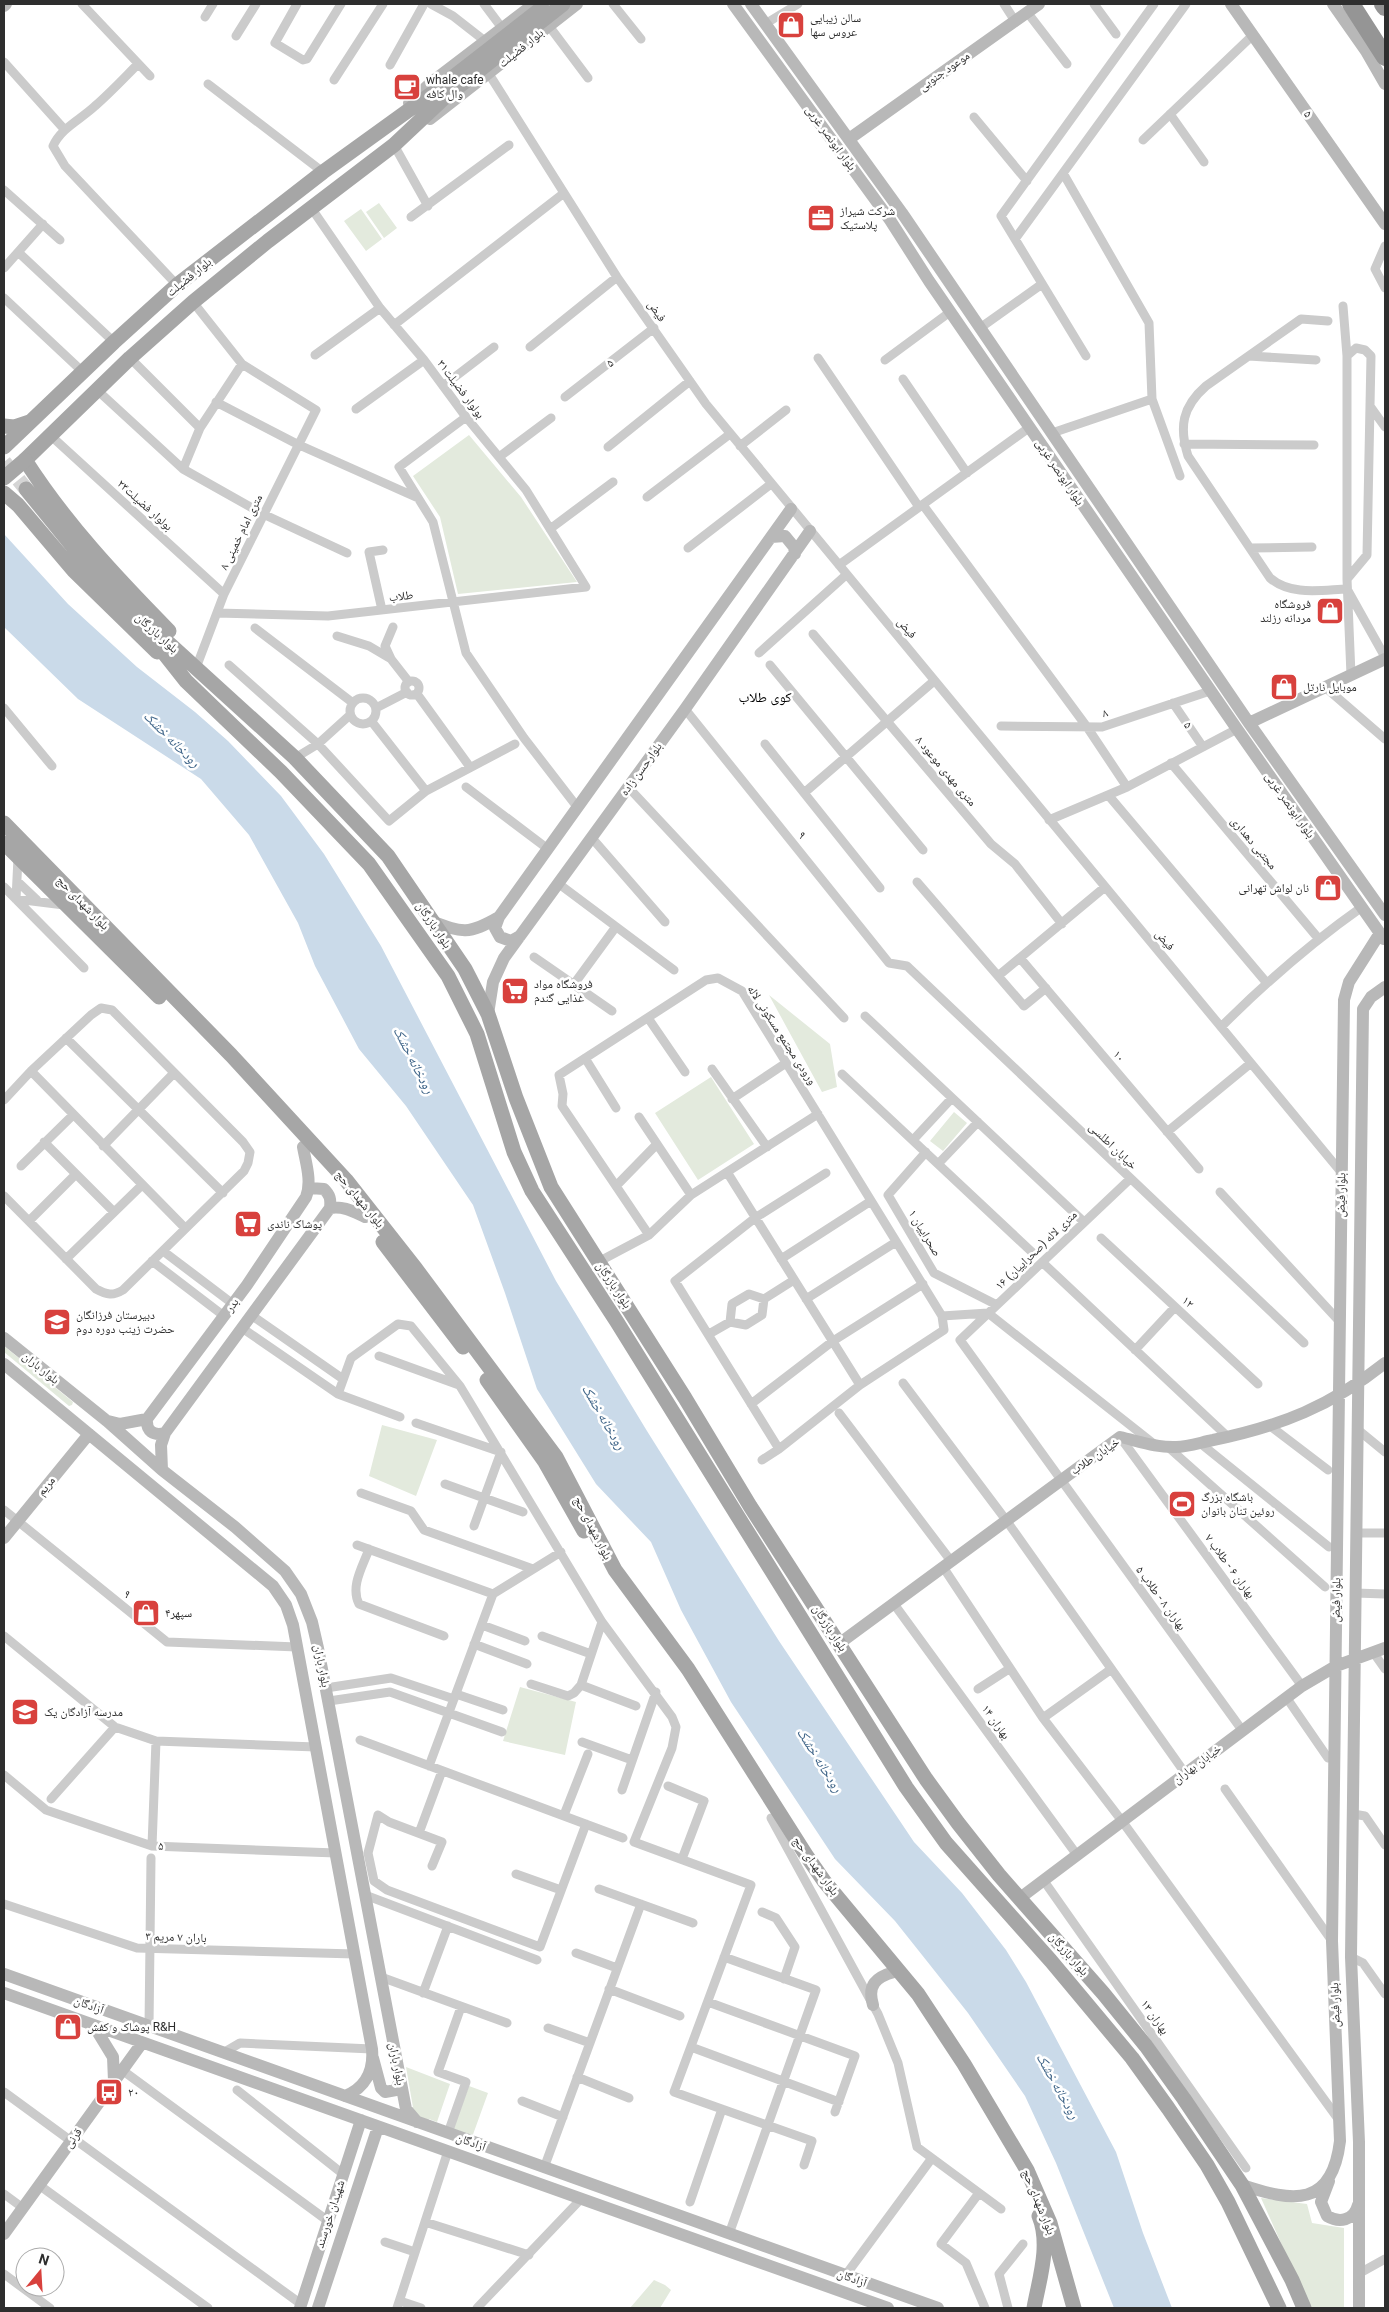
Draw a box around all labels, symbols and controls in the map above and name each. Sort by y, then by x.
shop icon: سالن زیبایی عروس سها [776,10,806,40]
place label: سالن زیبایی عروس سها [810,11,861,39]
street label: بلوار فضیلت [496,26,547,71]
street label: موعود جنوبی [916,48,972,94]
cafe icon: whale cafe وال کافه [392,72,422,102]
place label: whale cafe وال کافه [426,73,484,101]
street label: بلوار ابونصر غربی [802,103,859,173]
street label: ۵ [1301,108,1315,120]
office icon: شرکت شیراز پلاستیک [806,203,836,233]
place label: شرکت شیراز پلاستیک [839,204,895,232]
street label: بلوار فضیلت [164,255,215,300]
street label: فیض [645,298,669,324]
street label: ۵ [604,356,616,370]
street label: بولوار فضیلت۳۱ [434,357,488,421]
street label: بلوار ابونصر غربی [1032,436,1087,508]
street label: بولوار فضیلت۲۳ [114,476,176,534]
street label: ۸ متری امام خمینی [217,492,266,572]
street label: طلاب [388,588,414,605]
shop icon: فروشگاه مردانه رزلند [1315,596,1345,626]
place label: فروشگاه مردانه رزلند [1260,597,1311,625]
street label: بلوار بازرگان [132,610,181,656]
street label: فیض [894,615,920,641]
shop icon: موبایل نارتل [1269,672,1299,702]
place label: موبایل نارتل [1303,680,1357,694]
district label: کوی طلاب [738,689,792,706]
street label: ۸ [1100,705,1110,720]
water label: رودخانه خشک [141,708,204,771]
street label: ۵ [1181,719,1195,731]
street label: ۸ متری مهدی موعود [913,733,979,809]
street label: بلوارحسن زاده [617,740,665,799]
street label: بلوار ابونصر غربی [1262,769,1318,841]
street label: مجتبی دهداری [1228,814,1280,872]
street label: ۹ [795,829,809,841]
street label: بلوار شهدای حج [54,873,112,933]
shop icon: نان لواش تهرانی [1313,873,1343,903]
place label: نان لواش تهرانی [1239,881,1309,895]
street label: بلوار بازرگان [413,899,455,951]
street label: فیض [1152,927,1178,953]
supermarket icon: فروشگاه مواد غذایی گندم [500,976,530,1006]
place label: فروشگاه مواد غذایی گندم [534,977,593,1006]
street label: ورودی مجتمع مسکونی لاله [744,983,819,1087]
water label: رودخانه خشک [390,1024,438,1097]
street label: ۱۰ [1110,1047,1128,1065]
street label: خيابان اطلسى [1086,1120,1140,1173]
street label: بلوار شهدای حج [332,1168,387,1231]
street label: بلوار فیض [1334,1172,1349,1218]
street label: صحراییان ۱ [905,1207,944,1259]
street label: ۱۶ متری لاله (صحراییان) [992,1207,1080,1293]
supermarket icon: پوشاک ناندی [233,1209,263,1239]
place label: پوشاک ناندی [267,1217,323,1231]
street label: بلوار بازرگان [593,1259,635,1311]
street label: ۱۲ [1179,1293,1197,1311]
street label: بدر [222,1295,242,1316]
school or university icon: دبیرستان فرزانگان حضرت زینب دوره دوم [42,1307,72,1337]
place label: دبیرستان فرزانگان حضرت زینب دوره دوم [76,1308,175,1337]
street label: بلوار باران [20,1349,62,1387]
water label: رودخانه خشک [579,1381,629,1453]
street label: خیابان طلاب [1068,1434,1123,1478]
street label: مریم [34,1474,59,1499]
sports icon: باشگاه بزرگ روئین تنان بانوان [1167,1489,1197,1519]
place label: باشگاه بزرگ روئین تنان بانوان [1201,1490,1275,1518]
street label: بلوار شهدای حج [571,1494,615,1562]
street label: بهاران ۶ - طلاب ۷ [1202,1531,1258,1601]
street label: بهاران ۸ - طلاب ۵ [1133,1563,1189,1633]
street label: بلوار فیض [1329,1577,1344,1623]
street label: ۹ [121,1587,133,1601]
shop icon: سپهر۴ [131,1598,161,1628]
street label: بلوار بازرگان [809,1602,850,1654]
place label: سپهر۴ [165,1606,192,1620]
street label: بلوار باران [311,1643,333,1689]
school or university icon: مدرسه آزادگان یک [10,1697,40,1727]
street label: بهاران ۱۴ [979,1702,1013,1742]
place label: مدرسه آزادگان یک [44,1705,123,1719]
water label: رودخانه خشک [794,1725,846,1796]
street label: خیابان بهاران [1170,1741,1224,1787]
street label: بلوار شهدای حج [790,1834,842,1898]
street label: ۵ [158,1839,164,1853]
street label: باران ۷ مریم ۳ [145,1929,207,1946]
street label: بلوار بازرگان [1046,1929,1092,1979]
street label: بلوار فیض [1327,1982,1343,2028]
street label: آزادگان [72,1993,107,2017]
street label: بهاران ۱۳ [1138,1997,1172,2037]
shop icon: پوشاک و کفش R&H [53,2012,83,2042]
place label: پوشاک و کفش R&H [87,2020,176,2034]
street label: بلوار باران [386,2041,408,2087]
water label: رودخانه خشک [1033,2050,1083,2122]
bus stop icon: ۲۰ [94,2077,124,2107]
place label: ۲۰ [128,2085,139,2099]
street label: قرنی [61,2125,85,2151]
street label: آزادگان [454,2130,489,2154]
street label: بلوار شهدای حج [1019,2167,1058,2237]
street label: شهیدان خورسند [312,2178,348,2250]
north arrow [15,2247,65,2297]
text: N [37,2250,51,2269]
street label: آزادگان [835,2266,870,2290]

